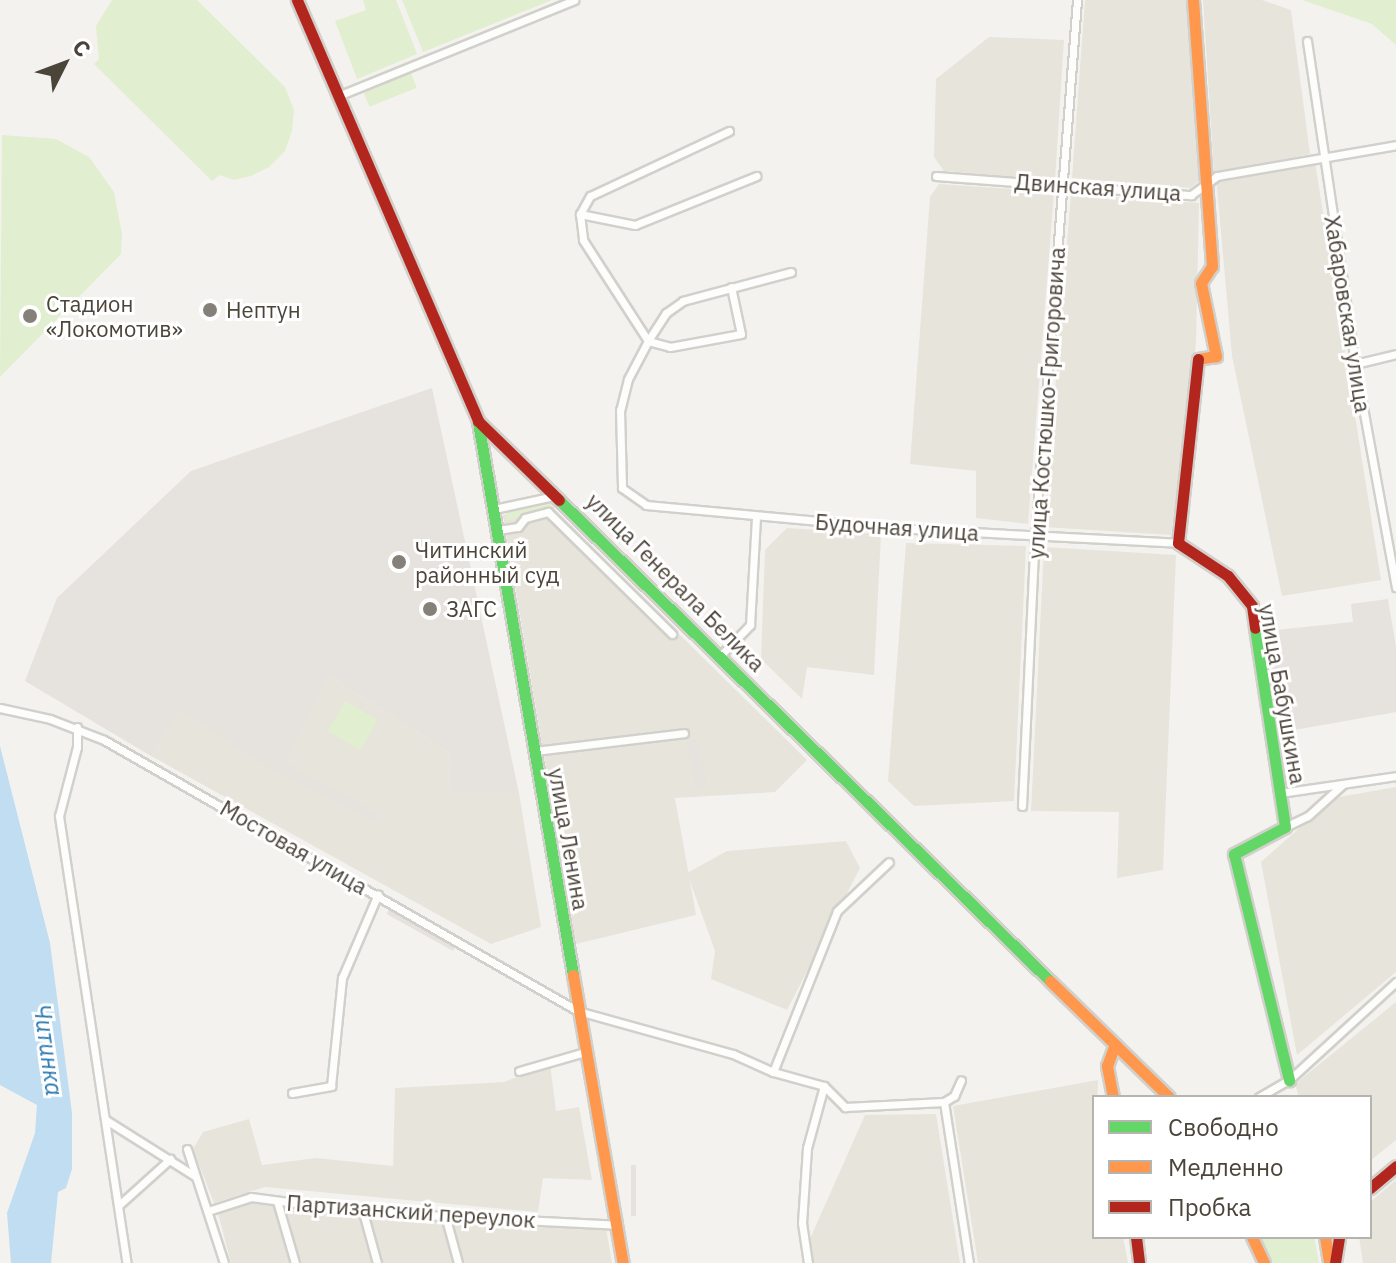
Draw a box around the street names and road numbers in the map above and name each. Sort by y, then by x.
street label: Двинская улица [1014,168,1182,206]
street label: Хабаровская улица [1319,214,1377,414]
street label: улица Костюшко-Григоровича [1022,246,1070,560]
street label: улица Генерала Белика [581,487,771,677]
street label: Будочная улица [814,508,980,546]
street label: улица Бабушкина [1254,602,1312,786]
street label: улица Ленина [544,766,594,912]
street label: Мостовая улица [216,794,372,900]
street label: Партизанский переулок [286,1189,536,1233]

